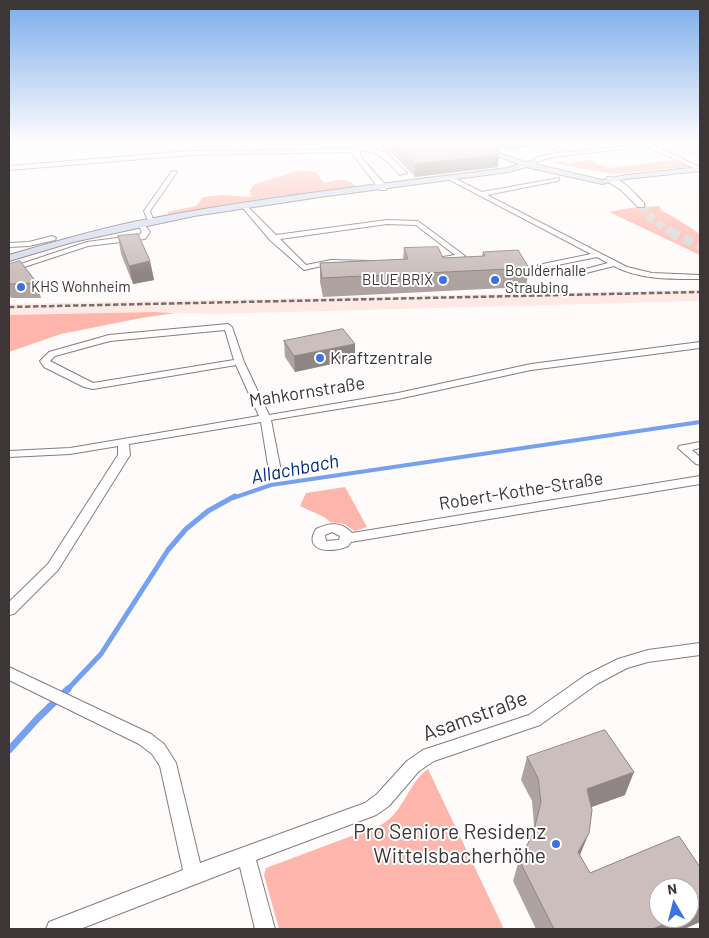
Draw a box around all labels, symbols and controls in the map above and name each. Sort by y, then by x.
place label: Boulderhalle Straubing [505,262,586,297]
place label: BLUE BRIX [362,271,433,289]
marker: BLUE BRIX [437,274,449,286]
marker: Boulderhalle Straubing [489,274,501,286]
place label: KHS Wohnheim [31,278,131,296]
marker: KHS Wohnheim [15,281,27,293]
place label: Kraftzentrale [330,347,433,369]
marker: Kraftzentrale [314,352,326,364]
street label: Mahkornstraße [248,372,366,412]
water label: Allachbach [249,449,341,489]
street label: Robert-Kothe-Straße [437,467,605,515]
street label: Asamstraße [419,685,531,747]
place label: Pro Seniore Residenz Wittelsbacherhöhe [353,819,546,869]
marker: Pro Seniore Residenz Wittelsbacherhöhe [550,838,562,850]
north arrow [649,878,699,928]
text: N [666,880,678,898]

